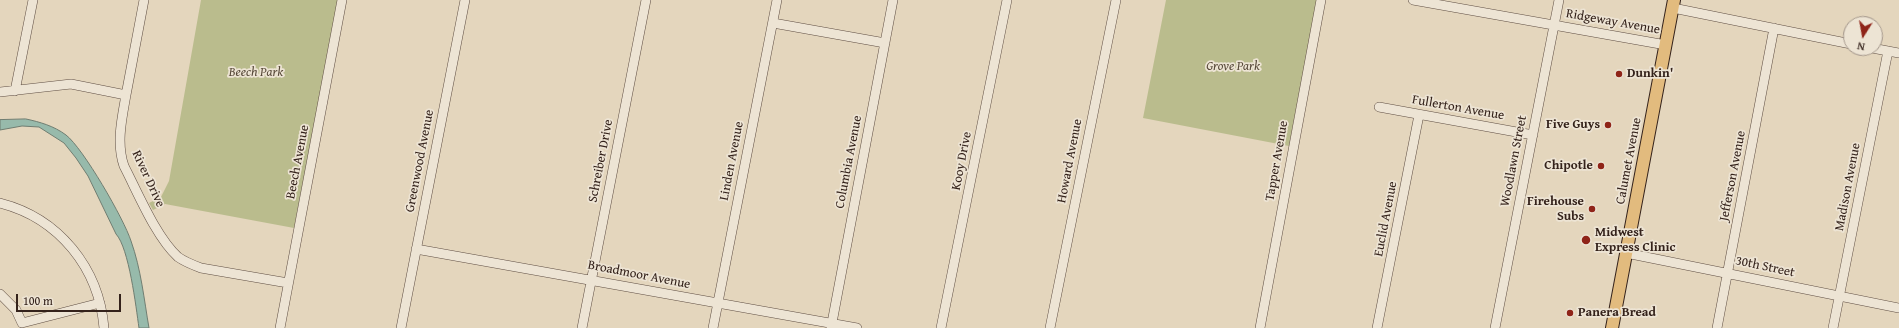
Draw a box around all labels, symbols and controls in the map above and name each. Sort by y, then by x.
street label: Ridgeway Avenue [1565,6,1661,38]
north arrow [1843,16,1883,56]
text: N [1856,38,1866,55]
park label: Grove Park [1206,59,1260,75]
park label: Beech Park [229,65,283,81]
place label: Dunkin' [1627,66,1673,82]
marker: Dunkin' [1614,69,1624,79]
street label: Fullerton Avenue [1411,92,1505,124]
street label: Greenwood Avenue [402,108,438,214]
street label: Columbia Avenue [832,114,866,210]
street label: Woodlawn Street [1498,114,1530,208]
street label: Calumet Avenue [1613,116,1645,206]
place label: Five Guys [1546,117,1600,133]
street label: Schreiber Drive [585,118,617,204]
street label: Howard Avenue [1054,118,1086,204]
street label: Linden Avenue [717,120,747,202]
street label: Tapper Avenue [1262,120,1292,202]
marker: Five Guys [1603,120,1613,130]
street label: Beech Avenue [283,124,313,200]
street label: Jefferson Avenue [1717,129,1749,223]
street label: Kooy Drive [949,130,975,192]
street label: Madison Avenue [1832,142,1864,232]
street label: River Drive [128,148,168,210]
place label: Chipotle [1544,158,1593,174]
marker: Chipotle [1596,161,1606,171]
street label: Euclid Avenue [1371,180,1401,258]
place label: Firehouse Subs [1527,194,1584,225]
marker: Firehouse Subs [1587,204,1597,214]
place label: Midwest Express Clinic [1595,225,1676,256]
marker: Midwest Express Clinic [1580,234,1592,246]
street label: 30th Street [1734,253,1796,281]
street label: Broadmoor Avenue [586,257,692,293]
scale bar [18,286,123,312]
text: 100 m [23,292,53,309]
place label: Panera Bread [1578,305,1656,321]
marker: Panera Bread [1565,308,1575,318]

